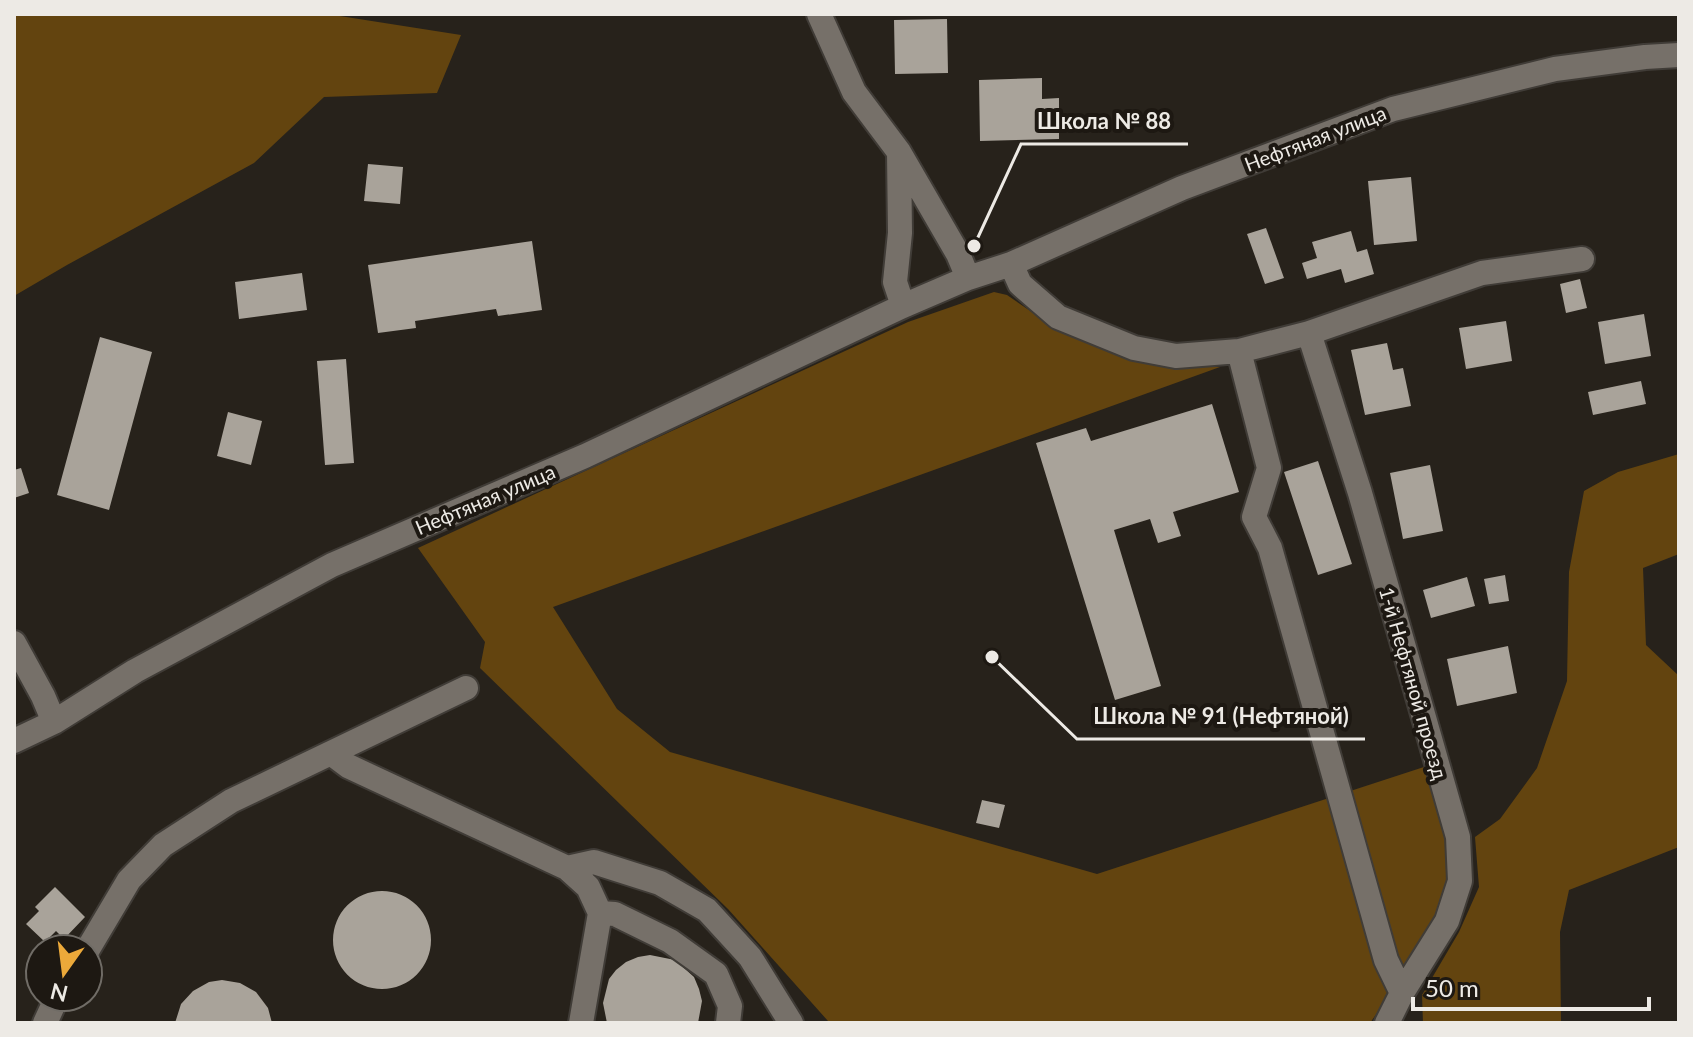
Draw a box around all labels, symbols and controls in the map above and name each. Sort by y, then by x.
callout: Школа № 88 [1021,98,1188,144]
street label: Нефтяная улица [1241,100,1389,176]
text: Школа № 88 [1037,107,1171,134]
street label: Нефтяная улица [411,459,559,539]
street label: 1-й Нефтяной проезд [1375,584,1453,782]
callout: Школа № 91 (Нефтяной) [1077,693,1365,739]
text: Школа № 91 (Нефтяной) [1093,702,1349,729]
north arrow [24,933,104,1013]
scale bar [1413,961,1649,1011]
text: 50 m [1425,973,1479,1002]
text: N [48,978,71,1008]

